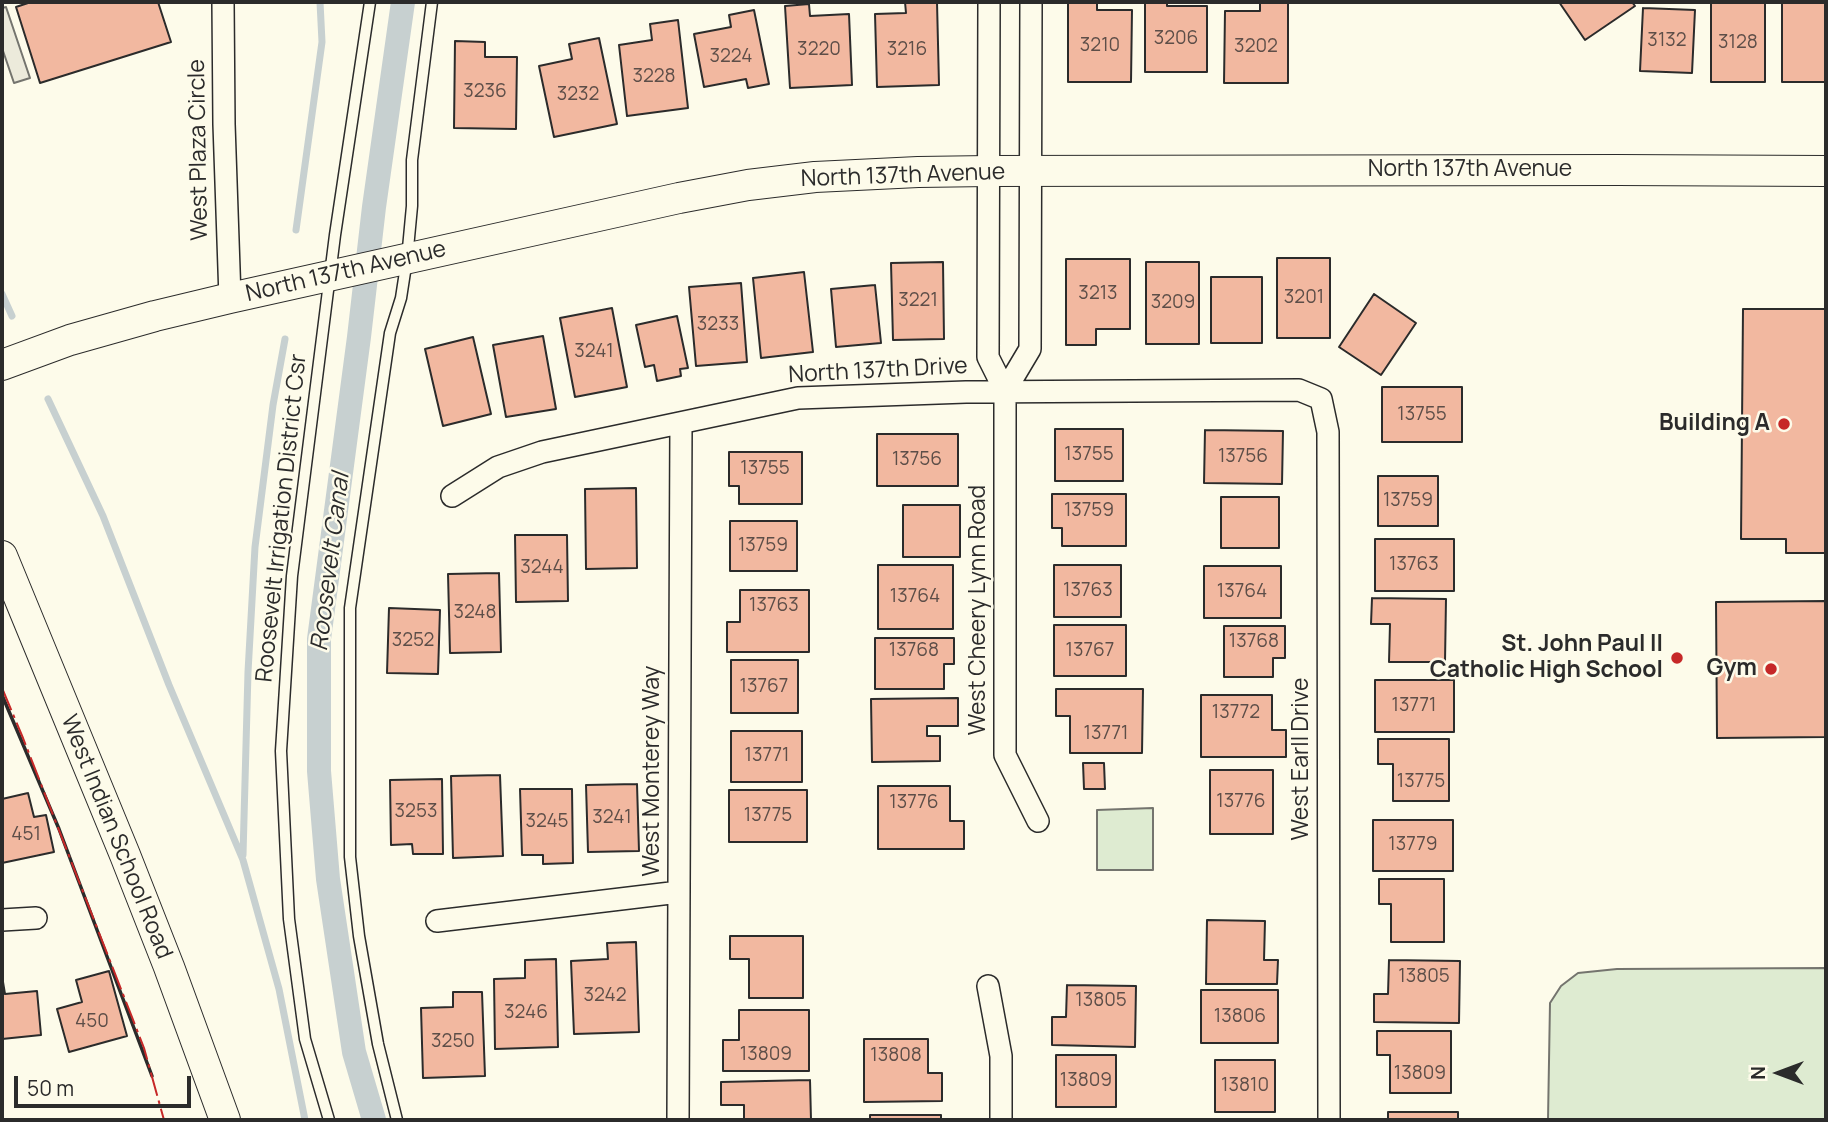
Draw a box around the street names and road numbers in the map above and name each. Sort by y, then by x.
street label: West Plaza Circle [184,59,214,241]
street label: North 137th Avenue [1368,156,1572,184]
street label: North 137th Avenue [800,159,1006,193]
street label: North 137th Avenue [243,236,449,308]
street label: Roosevelt Irrigation District Csr [251,353,313,683]
street label: North 137th Drive [788,353,968,389]
street label: West Cheery Lynn Road [965,485,993,735]
street label: West Monterey Way [639,666,667,876]
street label: West Earll Drive [1288,678,1316,840]
street label: West Indian School Road [54,711,178,963]

